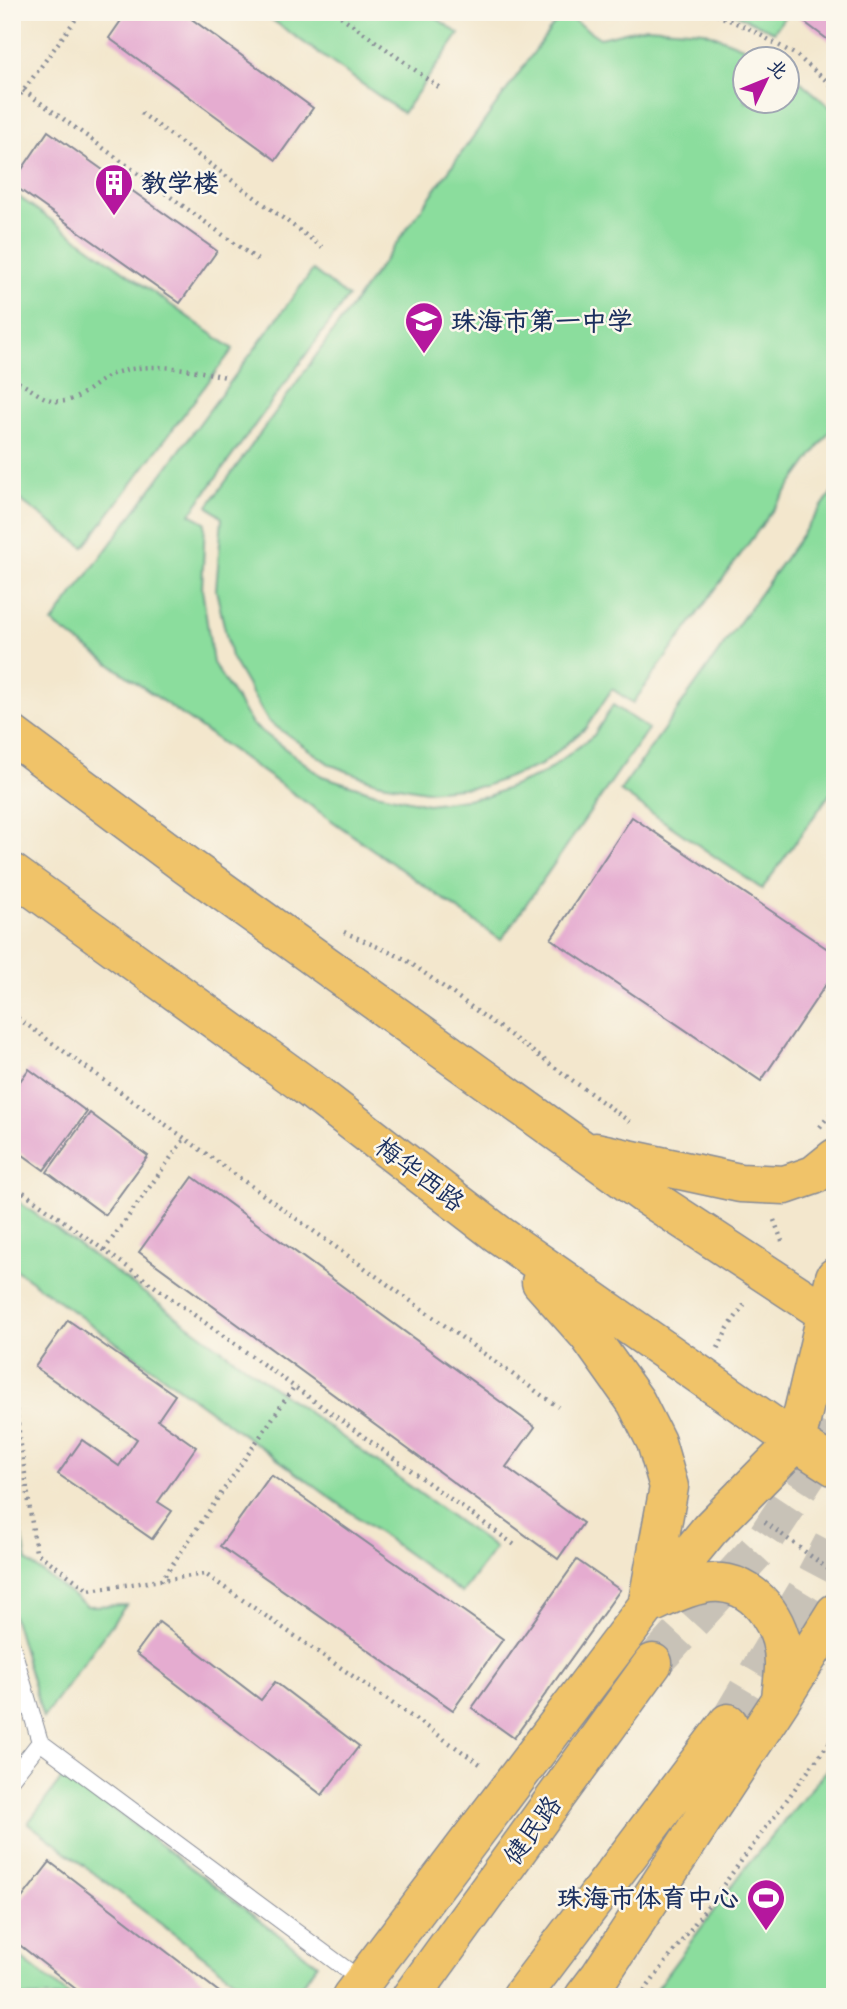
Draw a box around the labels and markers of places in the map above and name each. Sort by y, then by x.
building icon: 教学楼 [93,162,135,217]
place label: 教学楼 [141,168,219,202]
school or university icon: 珠海市第一中学 [403,300,445,355]
place label: 珠海市第一中学 [451,306,633,340]
sports icon: 珠海市体育中心 [745,1877,787,1932]
place label: 珠海市体育中心 [557,1883,739,1917]

